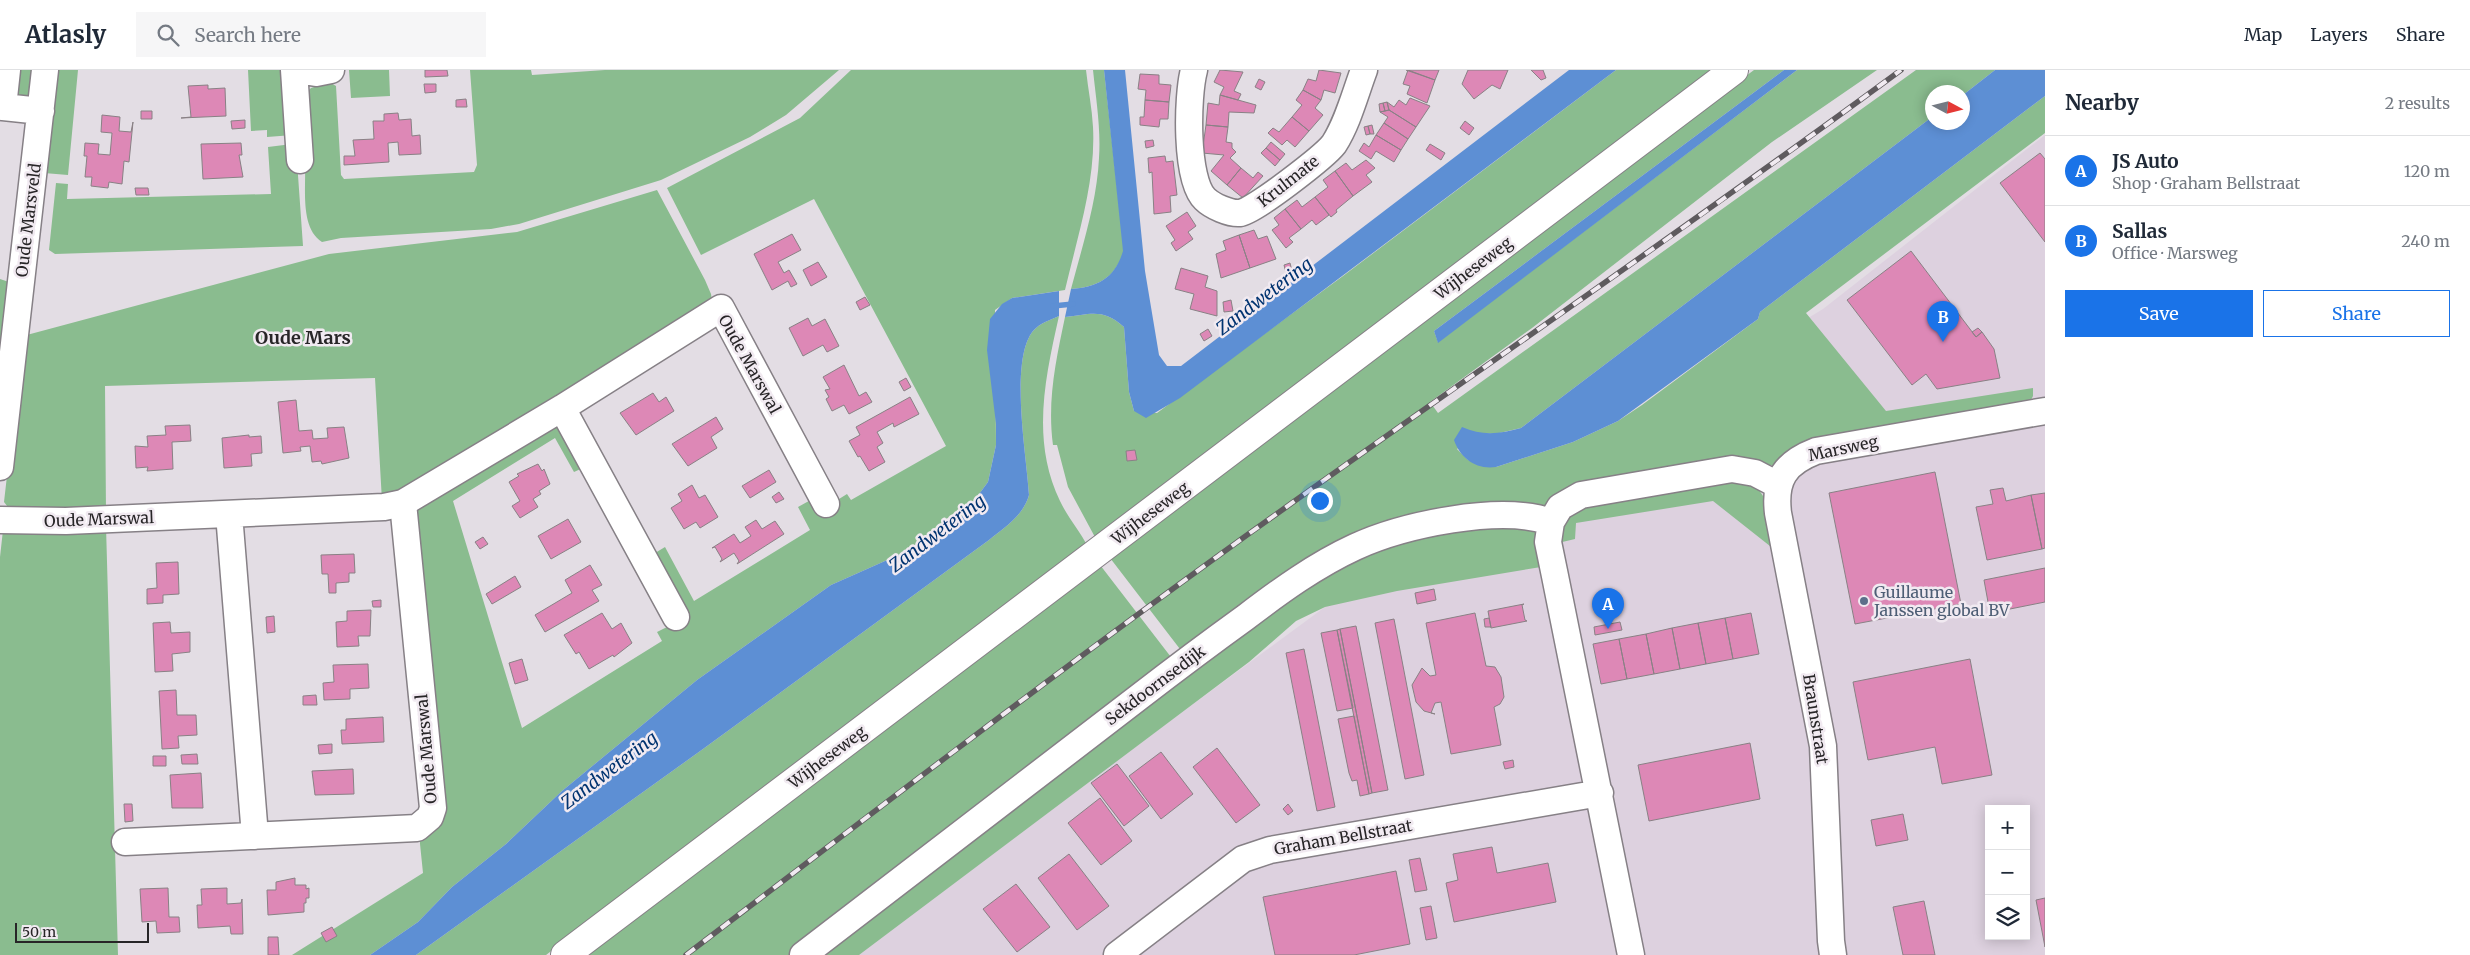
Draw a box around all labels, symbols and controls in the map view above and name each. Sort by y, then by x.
search box [136,12,486,57]
text: Atlasly [25,19,106,50]
icon: search [154,21,182,49]
text: Search here [194,23,301,47]
text: Map [2244,23,2282,46]
text: Layers [2310,23,2368,46]
text: Share [2396,23,2445,46]
north arrow [1925,85,1970,130]
text: Nearby [2065,89,2139,116]
text: 2 results [2385,93,2450,113]
text: JS Auto [2112,149,2179,173]
street label: Krulmate [1253,151,1323,211]
text: A [2075,161,2087,181]
text: 120 m [2404,161,2450,181]
street label: Oude Marsveld [11,162,45,278]
text: Shop · Graham Bellstraat [2112,173,2300,193]
text: Sallas [2112,219,2167,243]
text: B [2075,231,2087,251]
text: 240 m [2401,231,2450,251]
street label: Wijheseweg [1429,232,1516,304]
text: Office · Marsweg [2112,243,2238,263]
water label: Zandwetering [1210,252,1317,340]
button: Save [2065,290,2253,337]
button: Share [2263,290,2450,337]
pin: B [1927,301,1959,342]
street label: Oude Marswal [715,311,785,417]
district label: Oude Mars [255,326,351,349]
street label: Marsweg [1806,431,1880,465]
street label: Wijheseweg [1106,477,1193,549]
your location [1307,488,1333,514]
water label: Zandwetering [883,489,990,577]
street label: Oude Marswal [44,507,154,531]
place label: Guillaume Janssen global BV [1873,582,2010,620]
pin: A [1592,588,1624,629]
marker: Guillaume Janssen global BV [1858,595,1870,607]
street label: Sekdoornsedijk [1101,640,1210,729]
street label: Braunstraat [1799,672,1833,766]
street label: Oude Marswal [411,693,441,805]
street label: Wijheseweg [783,721,870,793]
water label: Zandwetering [555,726,662,814]
map controls [1985,805,2030,940]
button: + [1985,805,2030,850]
street label: Graham Bellstraat [1272,815,1414,859]
button: − [1985,850,2030,895]
button: layers [1985,895,2030,940]
scale bar [15,920,149,943]
text: 50 m [22,923,56,941]

